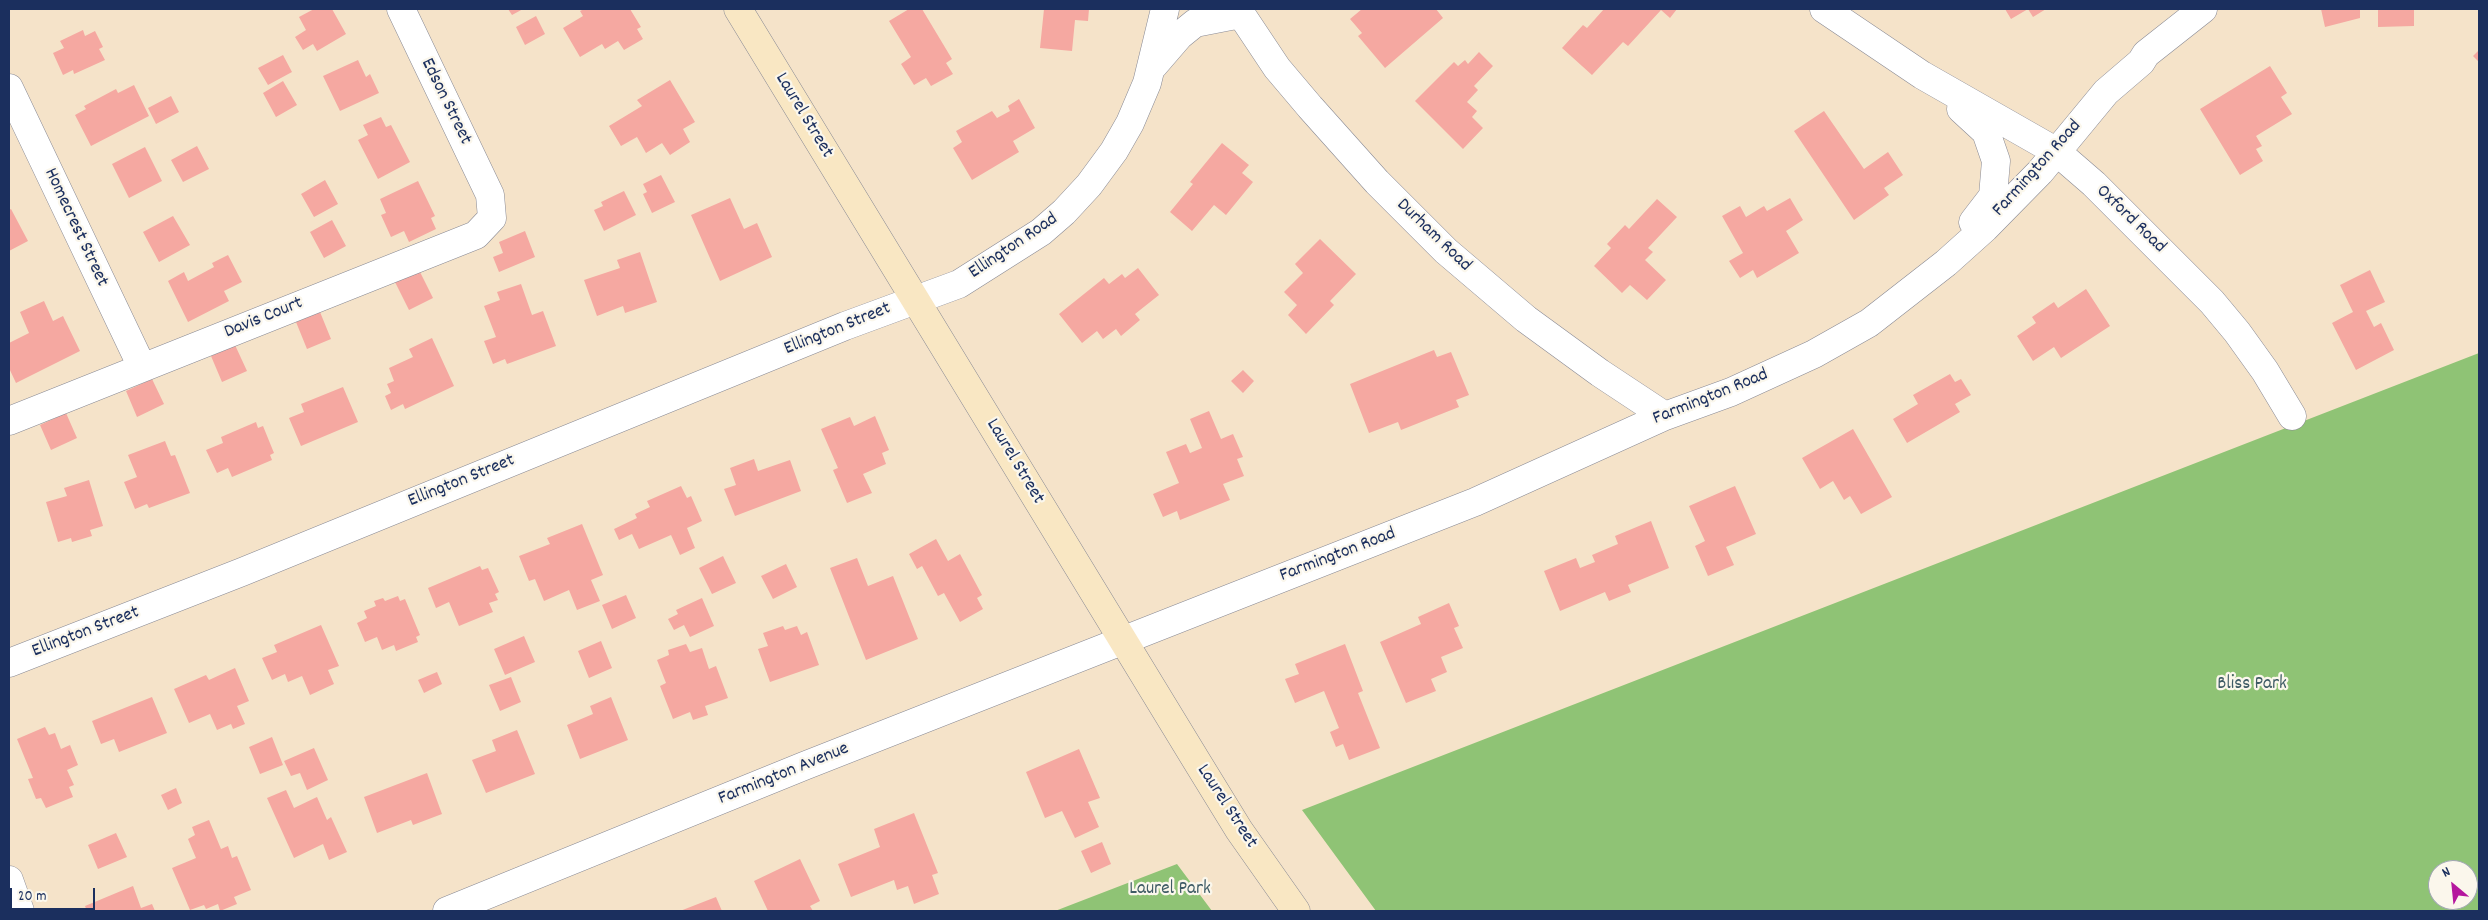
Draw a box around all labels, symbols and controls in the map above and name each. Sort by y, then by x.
street label: Edson Street [414,55,476,149]
street label: Laurel Street [769,69,837,163]
street label: Farmington Road [1989,116,2087,222]
street label: Homecrest Street [38,165,112,291]
street label: Oxford Road [2090,181,2170,259]
street label: Durham Road [1391,195,1475,277]
street label: Ellington Road [965,209,1063,285]
street label: Davis Court [221,293,307,345]
street label: Ellington Street [781,298,895,362]
street label: Farmington Road [1650,365,1772,431]
street label: Laurel Street [980,415,1048,509]
street label: Ellington Street [405,450,519,514]
street label: Farmington Road [1277,523,1399,589]
street label: Ellington Street [29,602,143,664]
park label: Bliss Park [2217,674,2287,696]
street label: Farmington Avenue [715,738,853,812]
street label: Laurel Street [1190,761,1262,853]
north arrow [2428,860,2478,910]
text: N [2439,862,2454,883]
scale bar [12,878,98,910]
park label: Laurel Park [1129,879,1211,901]
text: 20 m [18,886,46,908]

